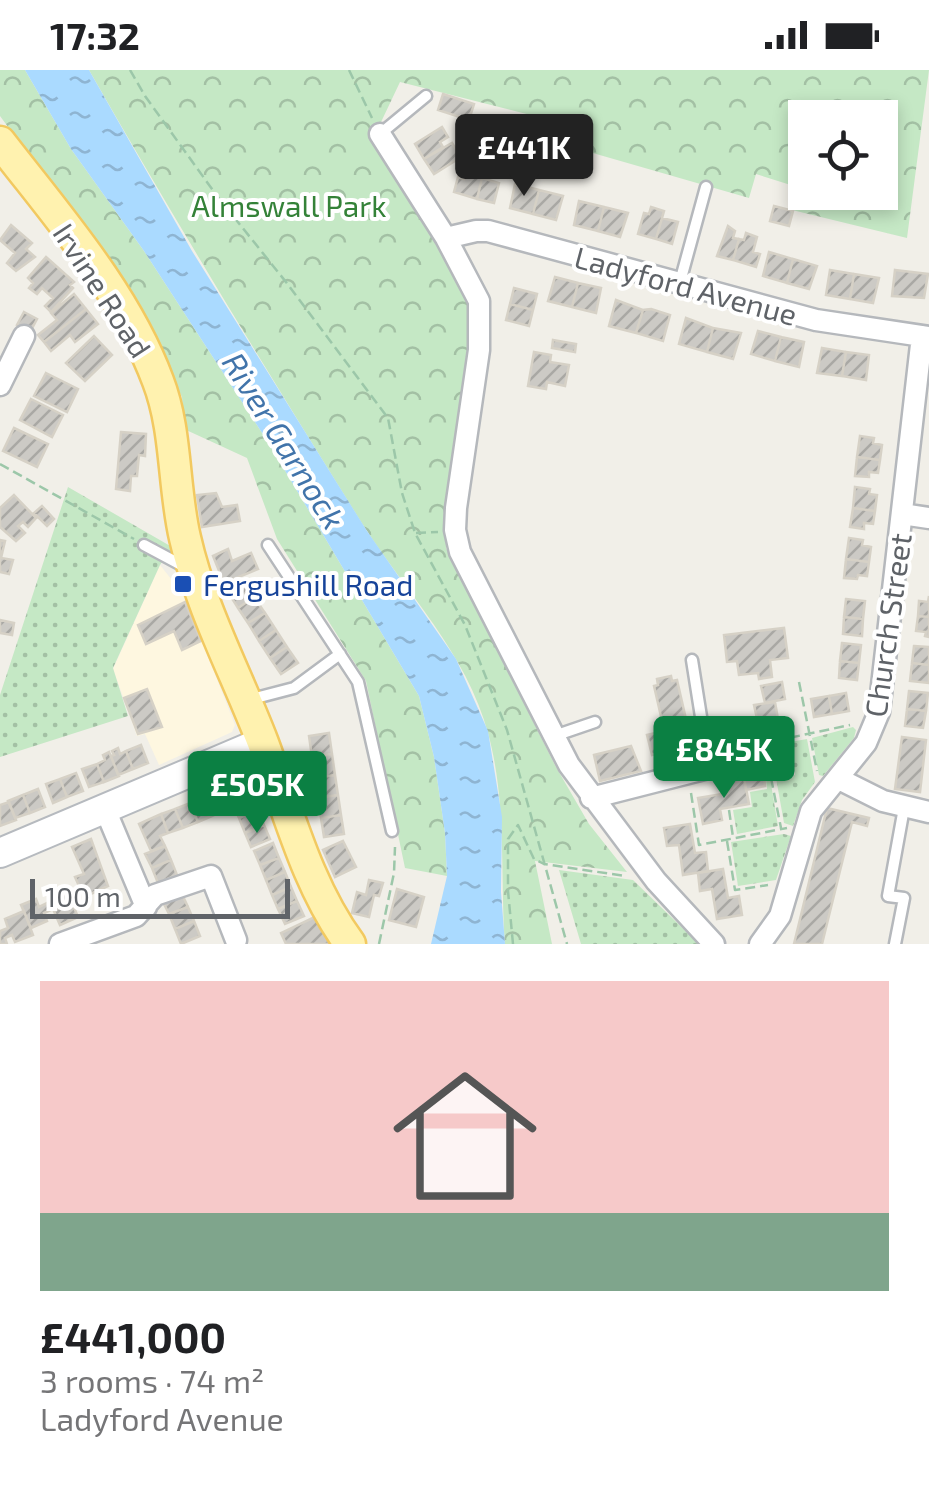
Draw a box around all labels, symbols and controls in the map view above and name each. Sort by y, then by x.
text: 17:32 [50,12,140,58]
map controls [788,100,898,210]
button: locate [788,100,898,210]
pin: £441K [454,114,594,199]
text: £441K [477,127,571,165]
park label: Almswall Park [191,187,387,223]
street label: Irvine Road [46,216,160,364]
street label: Ladyford Avenue [571,238,801,332]
water label: River Garnock [216,345,354,535]
street label: Church Street [856,531,918,719]
place label: Fergushill Road [203,566,414,602]
marker: Fergushill Road [172,573,194,595]
pin: £845K [654,716,794,801]
text: £845K [675,729,773,767]
pin: £505K [187,751,327,836]
text: £505K [210,764,304,802]
scale bar [30,874,290,918]
text: 100 m [45,879,121,913]
icon: home [375,1046,555,1226]
text: £441,000 [40,1311,226,1361]
text: 3 rooms · 74 m² [40,1361,264,1399]
text: Ladyford Avenue [40,1399,284,1437]

